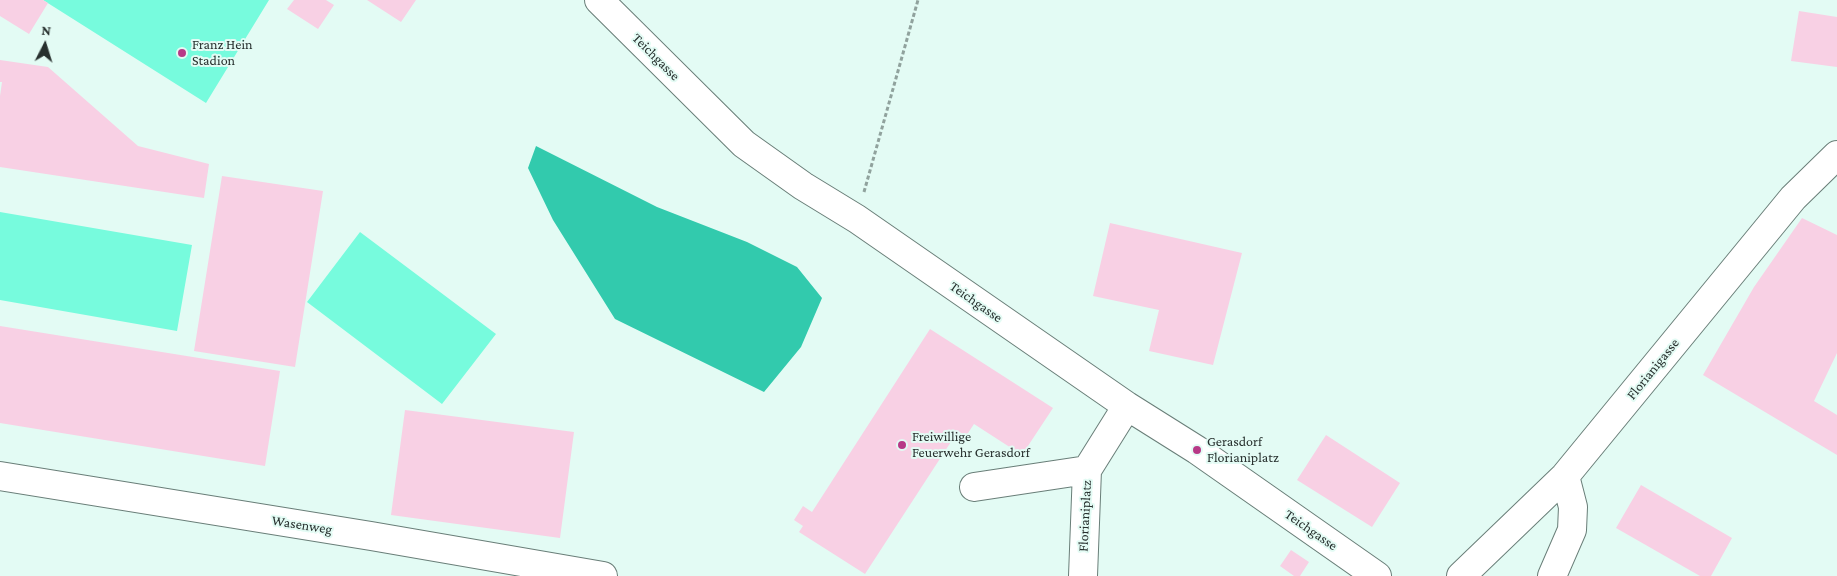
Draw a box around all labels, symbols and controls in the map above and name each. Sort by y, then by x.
north arrow [20,20,70,70]
text: N [41,22,52,38]
street label: Teichgasse [629,30,683,84]
place label: Franz Hein Stadion [192,37,253,70]
marker: Franz Hein Stadion [176,47,188,59]
street label: Teichgasse [946,278,1006,326]
street label: Florianigasse [1623,335,1683,403]
place label: Freiwillige Feuerwehr Gerasdorf [912,429,1030,462]
place label: Gerasdorf Florianiplatz [1207,434,1279,467]
marker: Freiwillige Feuerwehr Gerasdorf [896,439,908,451]
marker: Gerasdorf Florianiplatz [1191,444,1203,456]
street label: Florianiplatz [1075,480,1095,552]
street label: Teichgasse [1281,506,1341,554]
street label: Wasenweg [271,512,333,538]

